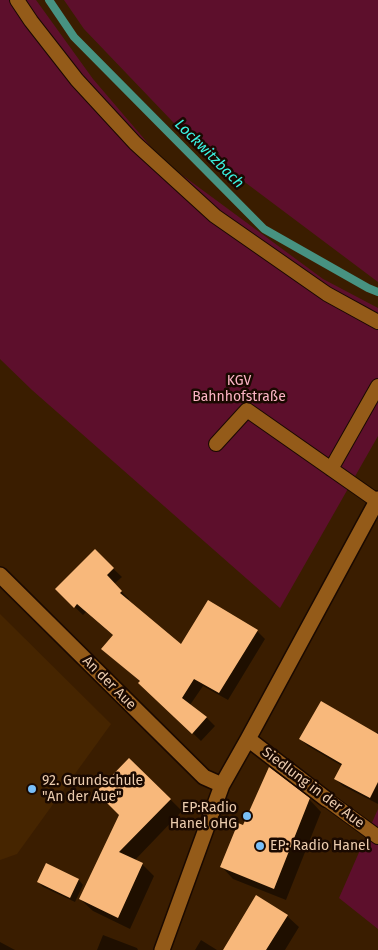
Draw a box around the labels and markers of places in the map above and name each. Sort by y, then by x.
place label: 92. Grundschule "An der Aue" [42,773,143,806]
marker: 92. Grundschule "An der Aue" [26,783,38,795]
place label: EP:Radio Hanel oHG [170,800,237,832]
marker: EP:Radio Hanel oHG [241,810,253,822]
place label: EP: Radio Hanel [270,838,370,854]
marker: EP: Radio Hanel [254,840,266,852]

